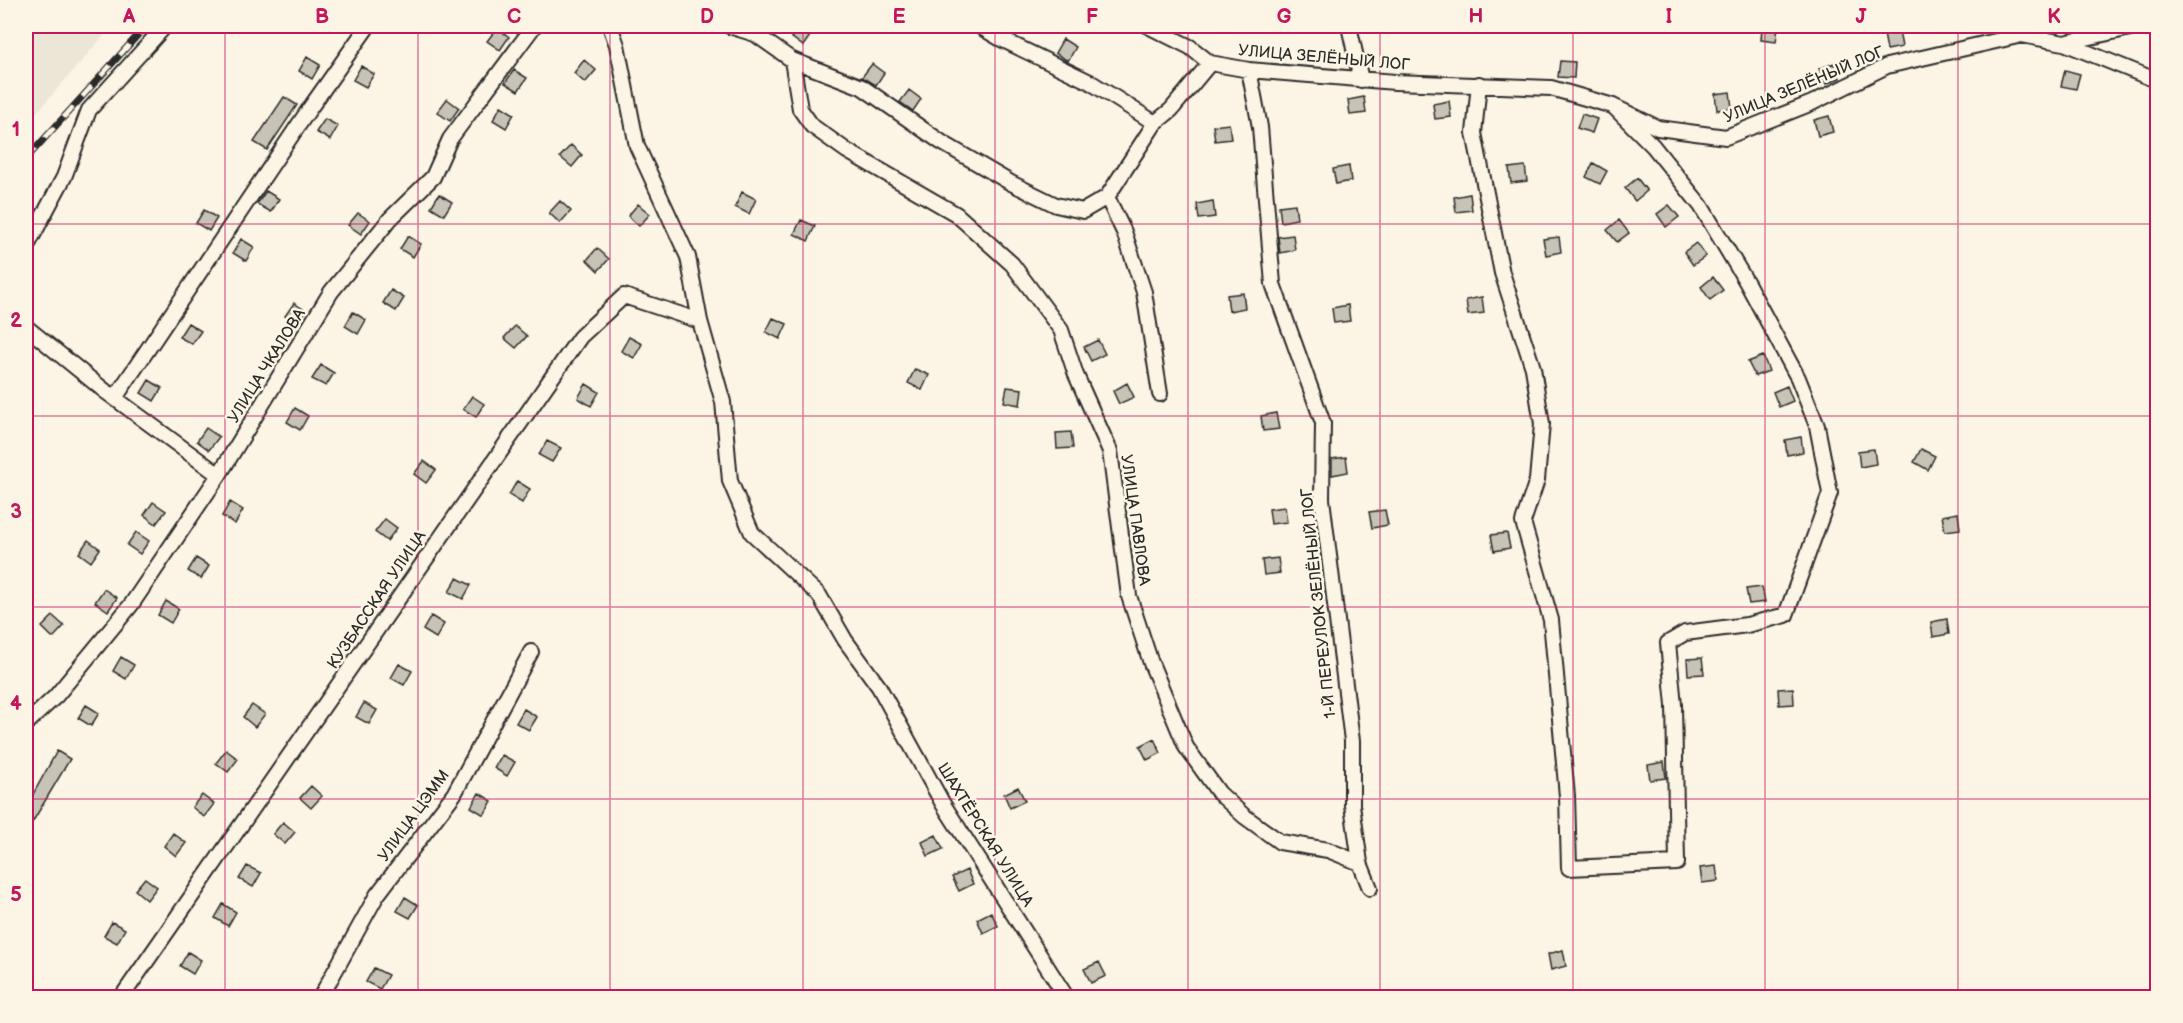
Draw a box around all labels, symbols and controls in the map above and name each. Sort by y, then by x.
text: A [122,5,136,29]
text: B [315,5,329,29]
text: C [507,5,521,29]
text: D [700,5,714,29]
text: E [893,5,906,29]
text: F [1086,5,1098,29]
text: G [1277,5,1292,29]
text: H [1469,5,1483,29]
text: I [1666,5,1672,29]
text: J [1856,5,1868,29]
text: K [2047,5,2061,29]
street label: УЛИЦА ЗЕЛЁНЫЙ ЛОГ [1237,40,1411,75]
street label: УЛИЦА ЗЕЛЁНЫЙ ЛОГ [1721,42,1887,127]
text: 1 [12,118,20,142]
street label: УЛИЦА ЧКАЛОВА [224,305,310,427]
text: 2 [10,309,22,333]
street label: УЛИЦА ПАВЛОВА [1116,453,1154,587]
street label: 1-Й ПЕРЕУЛОК ЗЕЛЁНЫЙ ЛОГ [1296,487,1341,719]
text: 3 [10,500,22,524]
street label: КУЗБАССКАЯ УЛИЦА [324,527,430,673]
text: 4 [10,692,22,716]
street label: ШАХТЁРСКАЯ УЛИЦА [933,759,1038,911]
street label: УЛИЦА ЦЭММ [374,766,454,866]
text: 5 [10,883,22,907]

